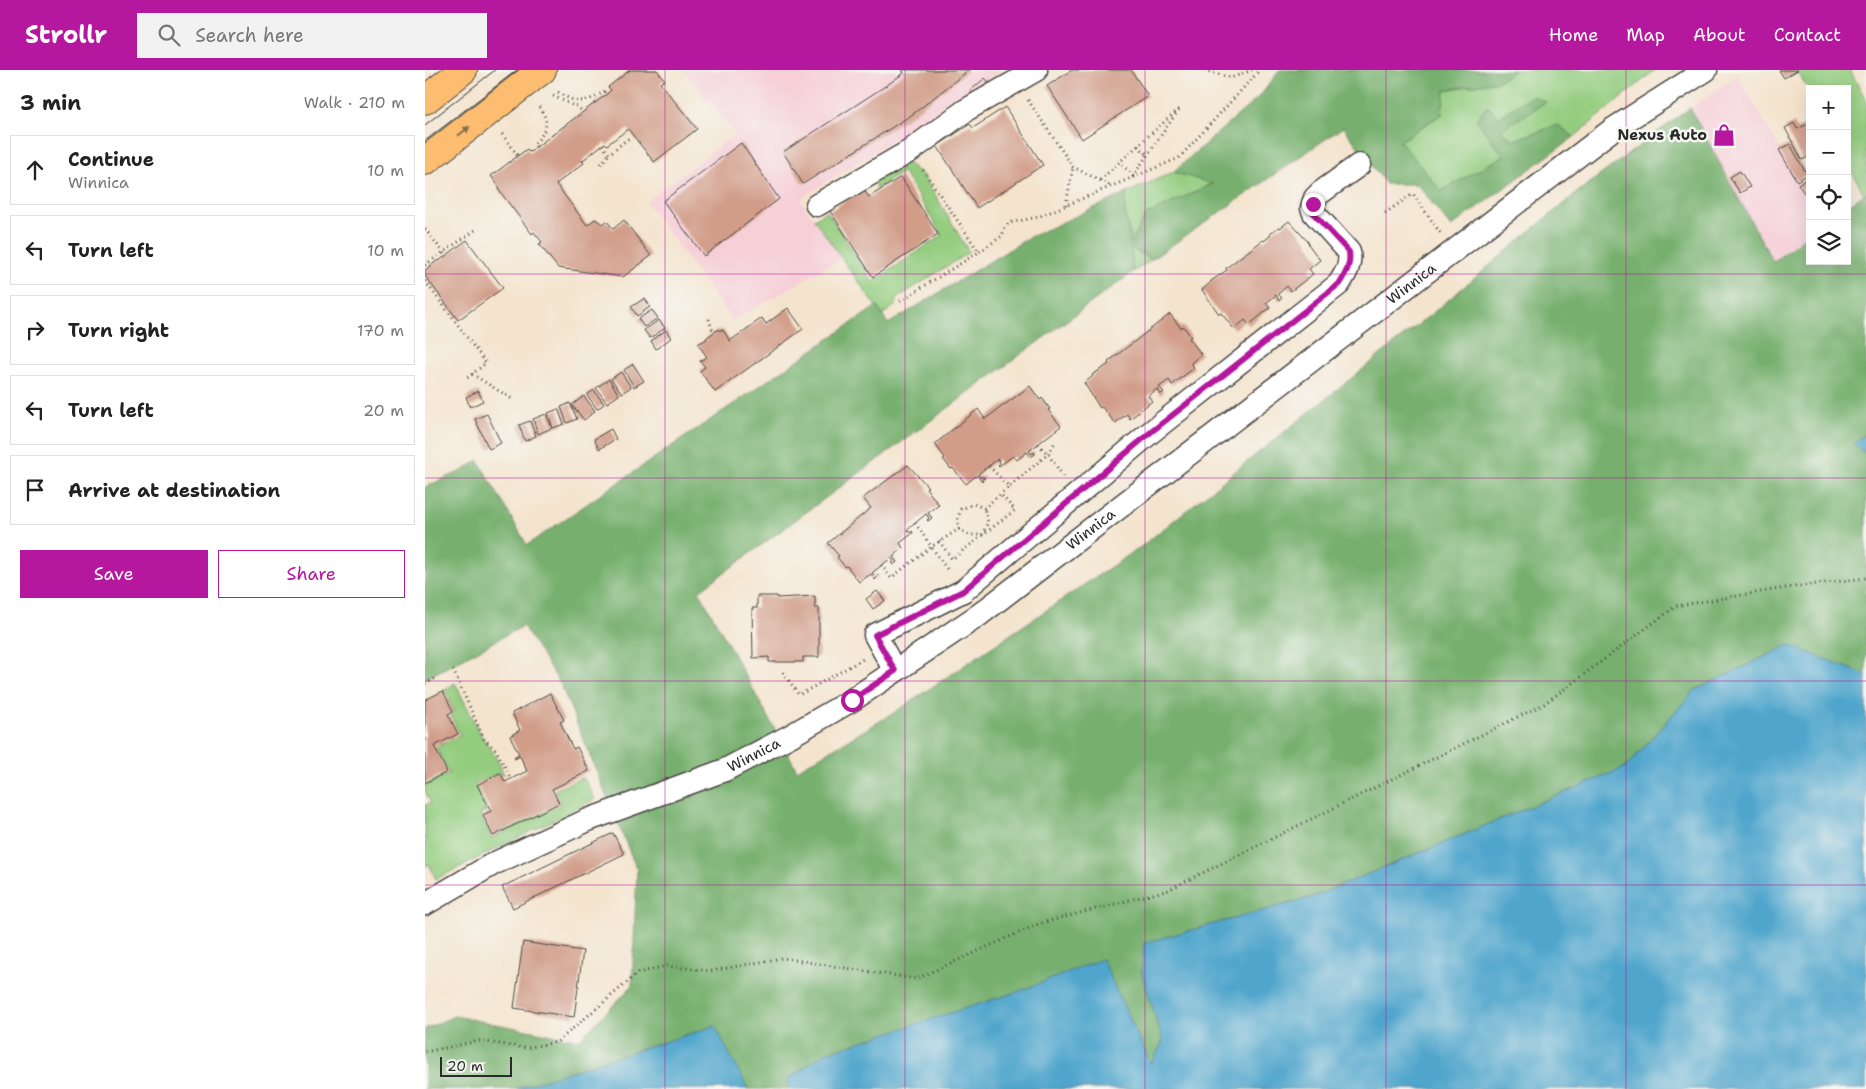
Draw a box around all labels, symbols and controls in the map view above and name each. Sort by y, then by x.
search box [137,13,487,58]
text: Strollr [25,19,107,51]
icon: search [155,21,183,49]
text: Search here [195,23,304,48]
text: Home [1549,23,1598,47]
text: Map [1626,23,1665,47]
text: About [1693,23,1746,47]
text: Contact [1774,23,1841,47]
map controls [1806,85,1851,265]
button: + [1806,85,1851,130]
text: 3 min [20,89,81,117]
text: Walk · 210 m [304,92,405,113]
shop icon: Nexus Auto [1711,122,1737,148]
place label: Nexus Auto [1618,125,1707,145]
one-way arrow [457,126,470,137]
button: − [1806,130,1851,175]
text: Continue [68,147,154,172]
icon: ahead [21,156,49,184]
text: 10 m [367,160,404,181]
text: Winnica [68,172,129,193]
button: locate [1806,175,1851,220]
route end [1302,193,1325,216]
button: layers [1806,220,1851,265]
icon: left [21,236,49,264]
text: Turn left [68,238,154,263]
text: 10 m [367,240,404,261]
street label: Winnica [1382,258,1441,309]
icon: right [21,316,49,344]
text: Turn right [68,318,169,343]
text: 170 m [357,320,404,341]
icon: left [21,396,49,424]
text: Turn left [68,398,154,423]
text: 20 m [363,400,404,421]
icon: arrive [21,476,49,504]
text: Arrive at destination [68,478,280,503]
street label: Winnica [1062,504,1120,555]
button: Save [20,550,208,598]
button: Share [218,550,405,598]
route start [841,689,864,712]
street label: Winnica [724,732,784,777]
scale bar [440,1054,513,1077]
text: 20 m [447,1057,483,1075]

